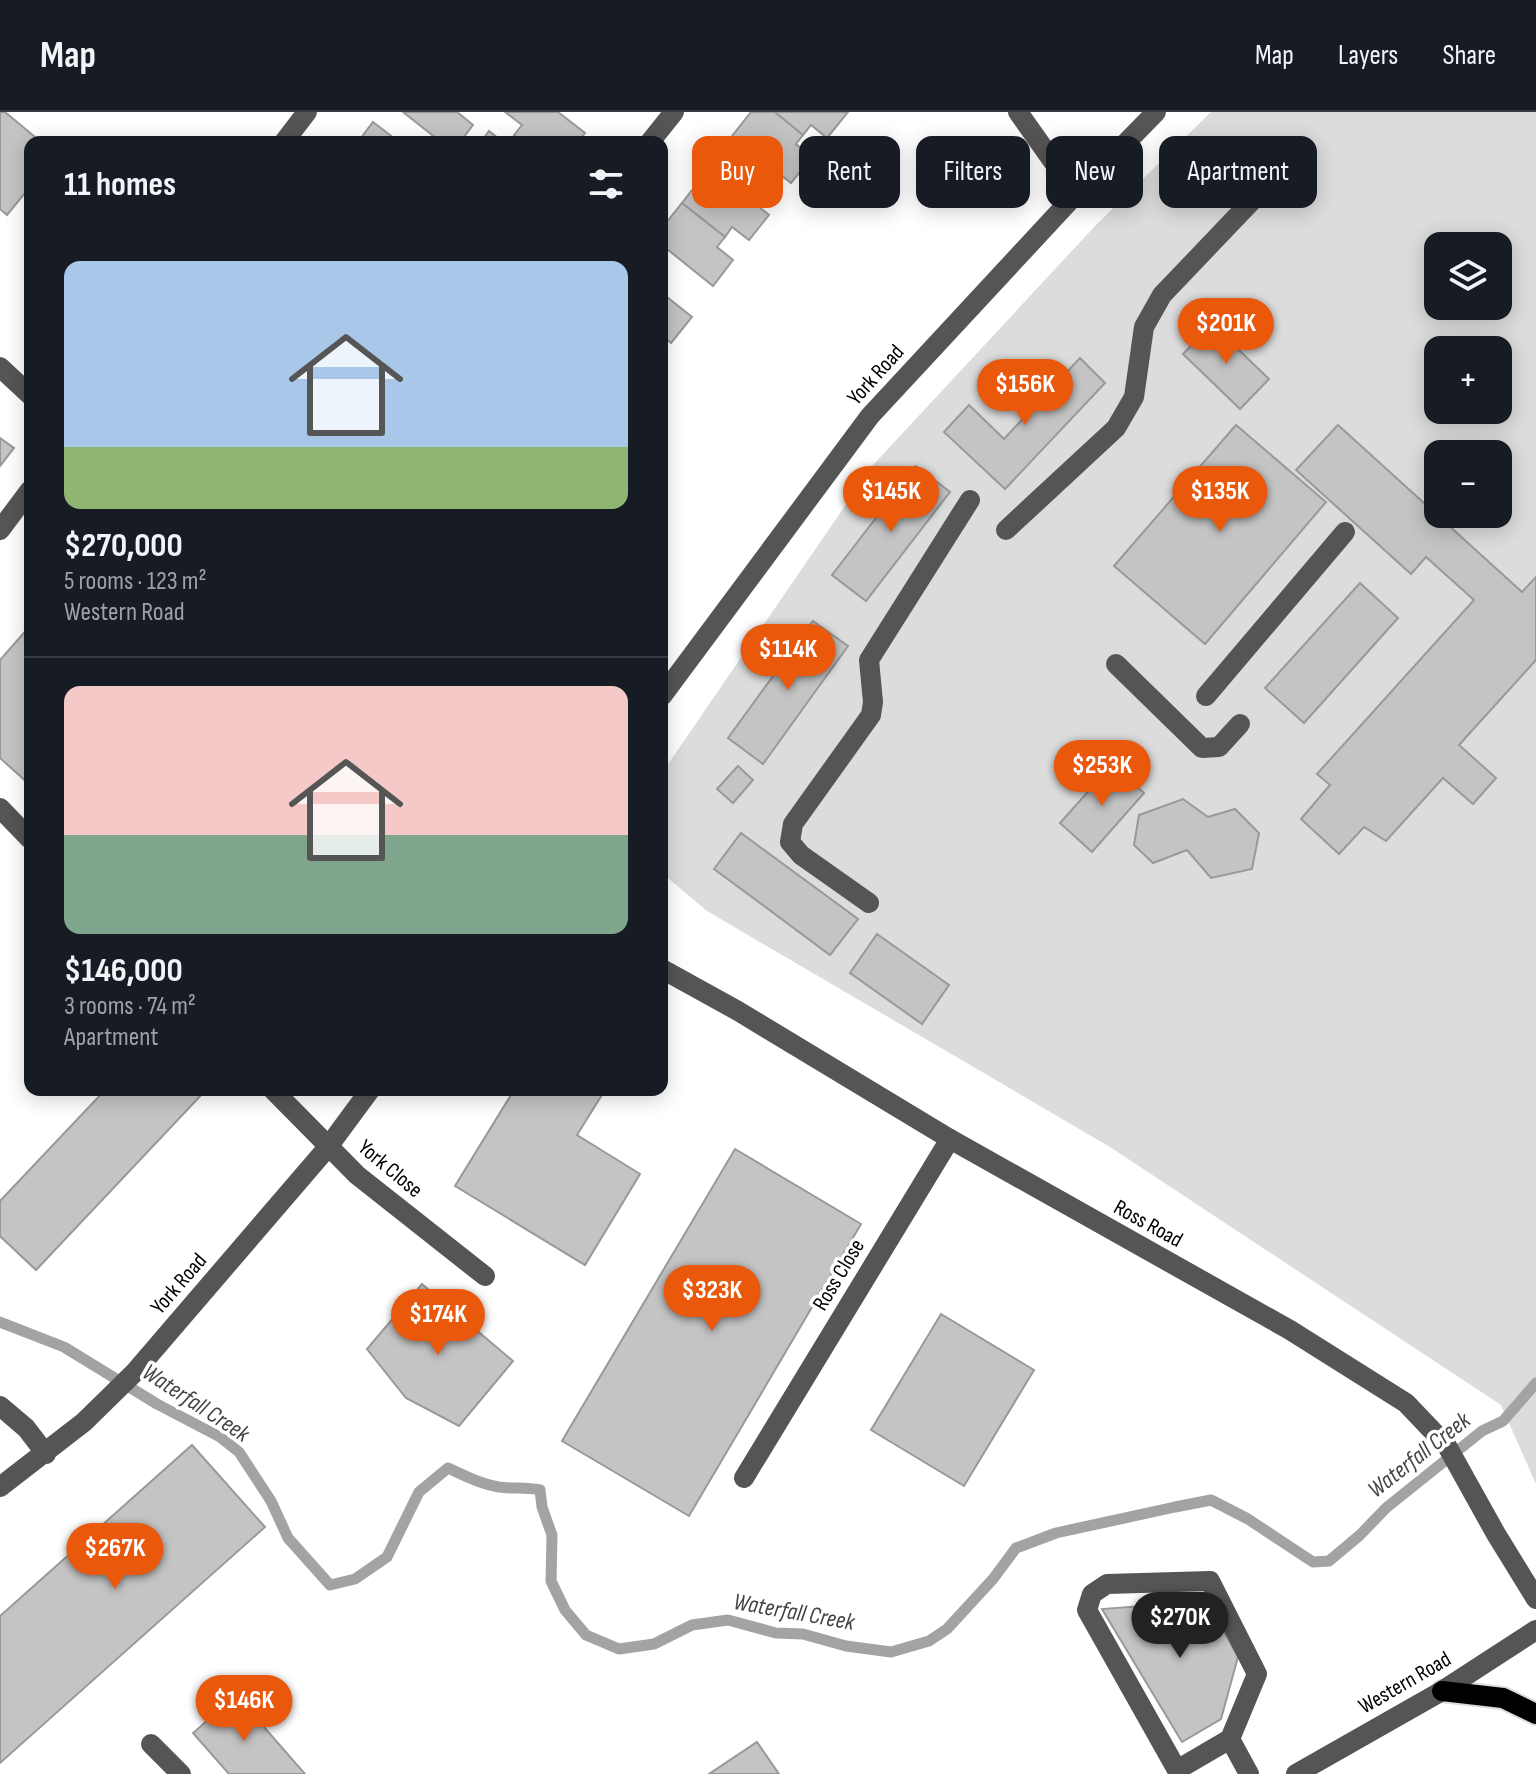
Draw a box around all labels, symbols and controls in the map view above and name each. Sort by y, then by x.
text: Map [40,33,96,78]
text: Map [1255,39,1294,72]
text: Layers [1338,39,1398,72]
text: Share [1442,39,1496,72]
chip: Buy [692,136,783,208]
chip: Rent [799,136,900,208]
chip: Filters [916,136,1030,208]
chip: New [1046,136,1143,208]
chip: Apartment [1159,136,1317,208]
icon: filters [584,162,628,206]
text: 11 homes [64,164,176,205]
map controls [1424,232,1512,528]
button: layers [1424,232,1512,320]
pin: $201K [1170,298,1282,366]
text: $201K [1196,308,1256,339]
icon: home [274,313,418,457]
button: + [1424,336,1512,424]
street label: York Road [842,339,910,411]
pin: $156K [969,359,1081,427]
text: $156K [995,369,1055,400]
button: − [1424,440,1512,528]
pin: $145K [835,466,947,534]
pin: $135K [1164,466,1276,534]
text: $145K [861,476,921,507]
text: $135K [1190,476,1250,507]
text: $270,000 [64,525,183,566]
text: 5 rooms · 123 m² [64,566,207,597]
text: Western Road [64,597,184,628]
pin: $114K [732,624,844,692]
text: $114K [759,634,817,665]
icon: home [274,738,418,882]
pin: $253K [1046,740,1158,808]
text: $253K [1072,750,1132,781]
text: $146,000 [64,950,183,991]
text: 3 rooms · 74 m² [64,991,196,1022]
text: Apartment [64,1022,158,1053]
street label: York Close [352,1134,428,1204]
street label: Ross Road [1109,1194,1187,1254]
street label: Ross Close [807,1234,871,1316]
street label: York Road [145,1248,213,1320]
pin: $323K [656,1265,768,1333]
text: $323K [682,1275,742,1306]
pin: $174K [382,1289,494,1357]
text: $174K [409,1299,467,1330]
water label: Waterfall Creek [137,1358,256,1449]
water label: Waterfall Creek [1362,1405,1477,1504]
pin: $267K [59,1523,171,1591]
text: $267K [84,1533,146,1564]
water label: Waterfall Creek [731,1587,858,1637]
pin: $270K [1124,1592,1236,1660]
text: $270K [1149,1602,1211,1633]
street label: Western Road [1354,1646,1456,1720]
pin: $146K [188,1675,300,1743]
text: $146K [214,1685,274,1716]

